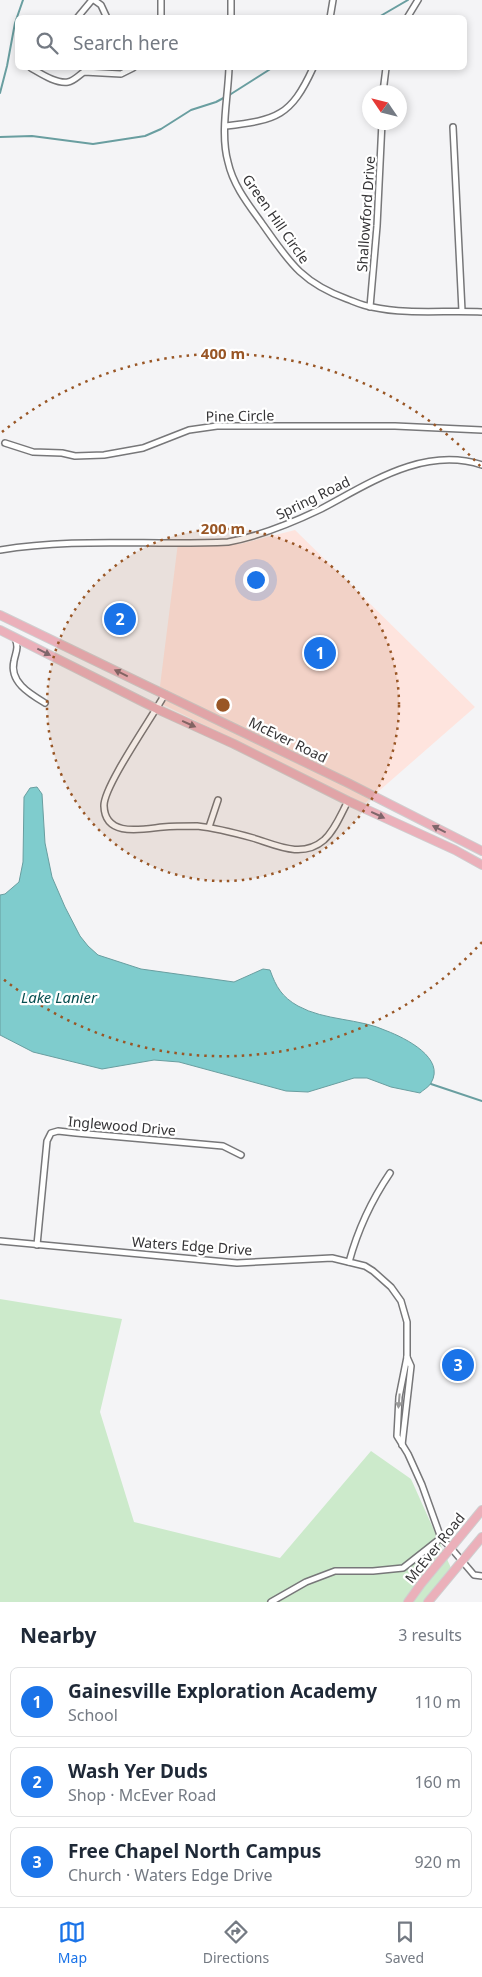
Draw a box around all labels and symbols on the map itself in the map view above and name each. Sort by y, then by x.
north arrow [362,85,407,130]
street label: Shallowford Drive [352,155,379,273]
street label: Green Hill Circle [239,170,314,267]
text: 400 m [201,343,245,363]
street label: Pine Circle [206,405,274,426]
street label: Spring Road [273,471,353,524]
text: 200 m [201,518,245,538]
your location [243,567,269,593]
pin: 2 [104,600,136,638]
pin: 1 [304,634,336,672]
one-way arrow [37,648,51,656]
one-way arrow [114,669,128,677]
centre of rings [214,696,232,714]
street label: McEver Road [246,712,331,767]
one-way arrow [182,720,196,728]
one-way arrow [371,811,386,820]
one-way arrow [432,824,446,832]
water label: Lake Lanier [21,987,98,1007]
street label: Inglewood Drive [67,1111,177,1140]
street label: Waters Edge Drive [131,1232,253,1259]
pin: 3 [442,1346,474,1384]
one-way arrow [395,1394,403,1410]
street label: McEver Road [400,1509,469,1587]

